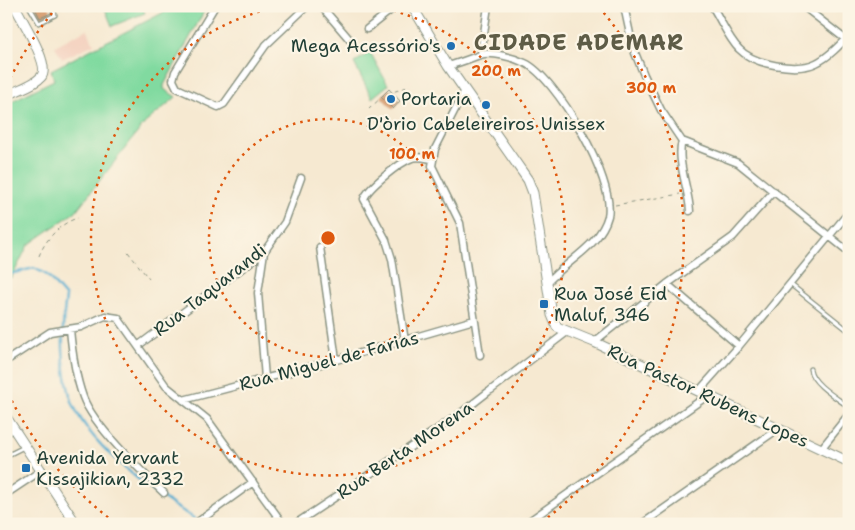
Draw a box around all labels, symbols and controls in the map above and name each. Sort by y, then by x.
district label: CIDADE ADEMAR [474,28,684,57]
place label: Mega Acessório's [291,34,441,58]
marker: Mega Acessório's [445,40,457,52]
text: 200 m [471,61,521,81]
text: 300 m [626,78,676,98]
place label: Portaria [401,87,472,111]
marker: Portaria [385,93,397,105]
marker: D'òrio Cabeleireiros Unissex [480,99,492,111]
place label: D'òrio Cabeleireiros Unissex [367,112,605,136]
text: 100 m [389,144,435,164]
centre of rings [319,229,337,247]
street label: Rua Taquarandi [149,238,271,342]
place label: Rua José Eid Maluf, 346 [554,282,667,327]
marker: Rua José Eid Maluf, 346 [538,298,550,310]
street label: Rua Miguel de Farias [237,325,421,397]
street label: Rua Pastor Rubens Lopes [603,339,813,453]
street label: Rua Berta Morena [332,395,478,505]
place label: Avenida Yervant Kissajikian, 2332 [36,446,184,491]
marker: Avenida Yervant Kissajikian, 2332 [20,462,32,474]

